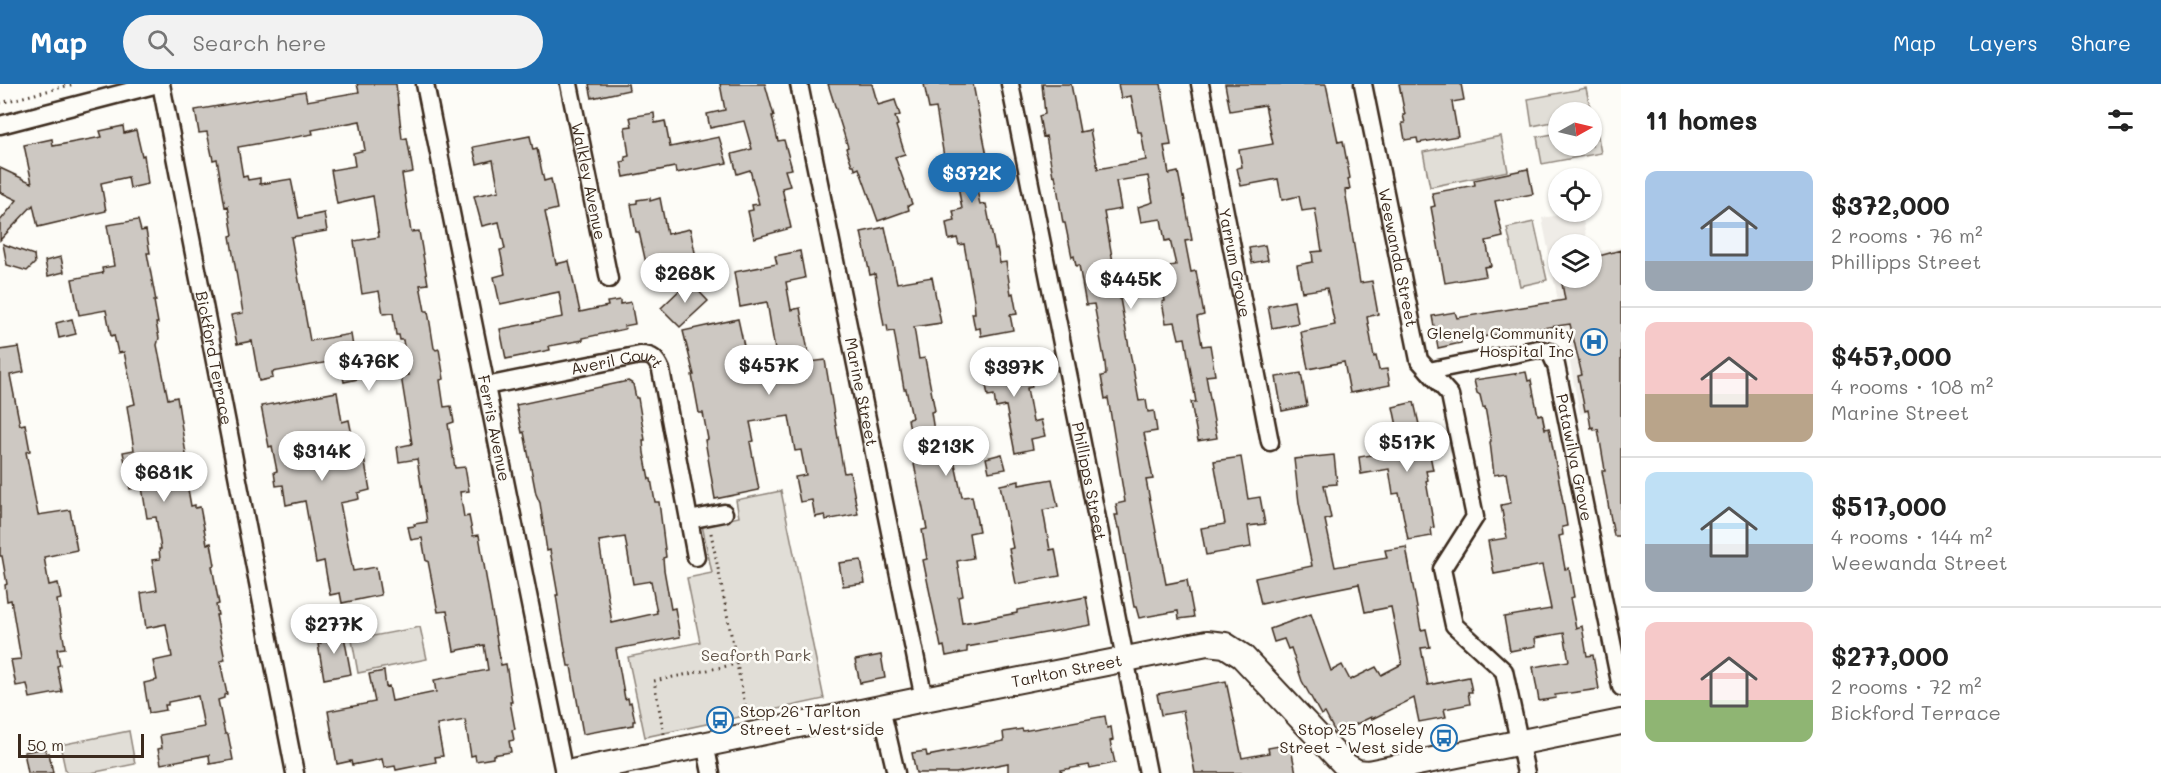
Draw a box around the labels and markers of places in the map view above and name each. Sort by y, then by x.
pin: $372K [930,153,1014,204]
pin: $268K [643,253,727,304]
pin: $445K [1089,259,1173,310]
place label: Glenelg Community Hospital Inc [1427,322,1574,361]
hospital icon: Glenelg Community Hospital Inc [1579,327,1609,357]
pin: $476K [327,341,411,392]
pin: $457K [727,345,811,396]
pin: $397K [972,347,1056,398]
pin: $517K [1365,422,1449,473]
pin: $213K [904,426,988,477]
pin: $314K [280,431,364,482]
pin: $681K [122,452,206,503]
pin: $277K [292,604,376,655]
place label: Stop 26 Tarlton Street - West side [740,700,885,739]
bus stop icon: Stop 26 Tarlton Street - West side [705,705,735,735]
place label: Stop 25 Moseley Street - West side [1279,718,1424,757]
bus stop icon: Stop 25 Moseley Street - West side [1429,723,1459,753]

